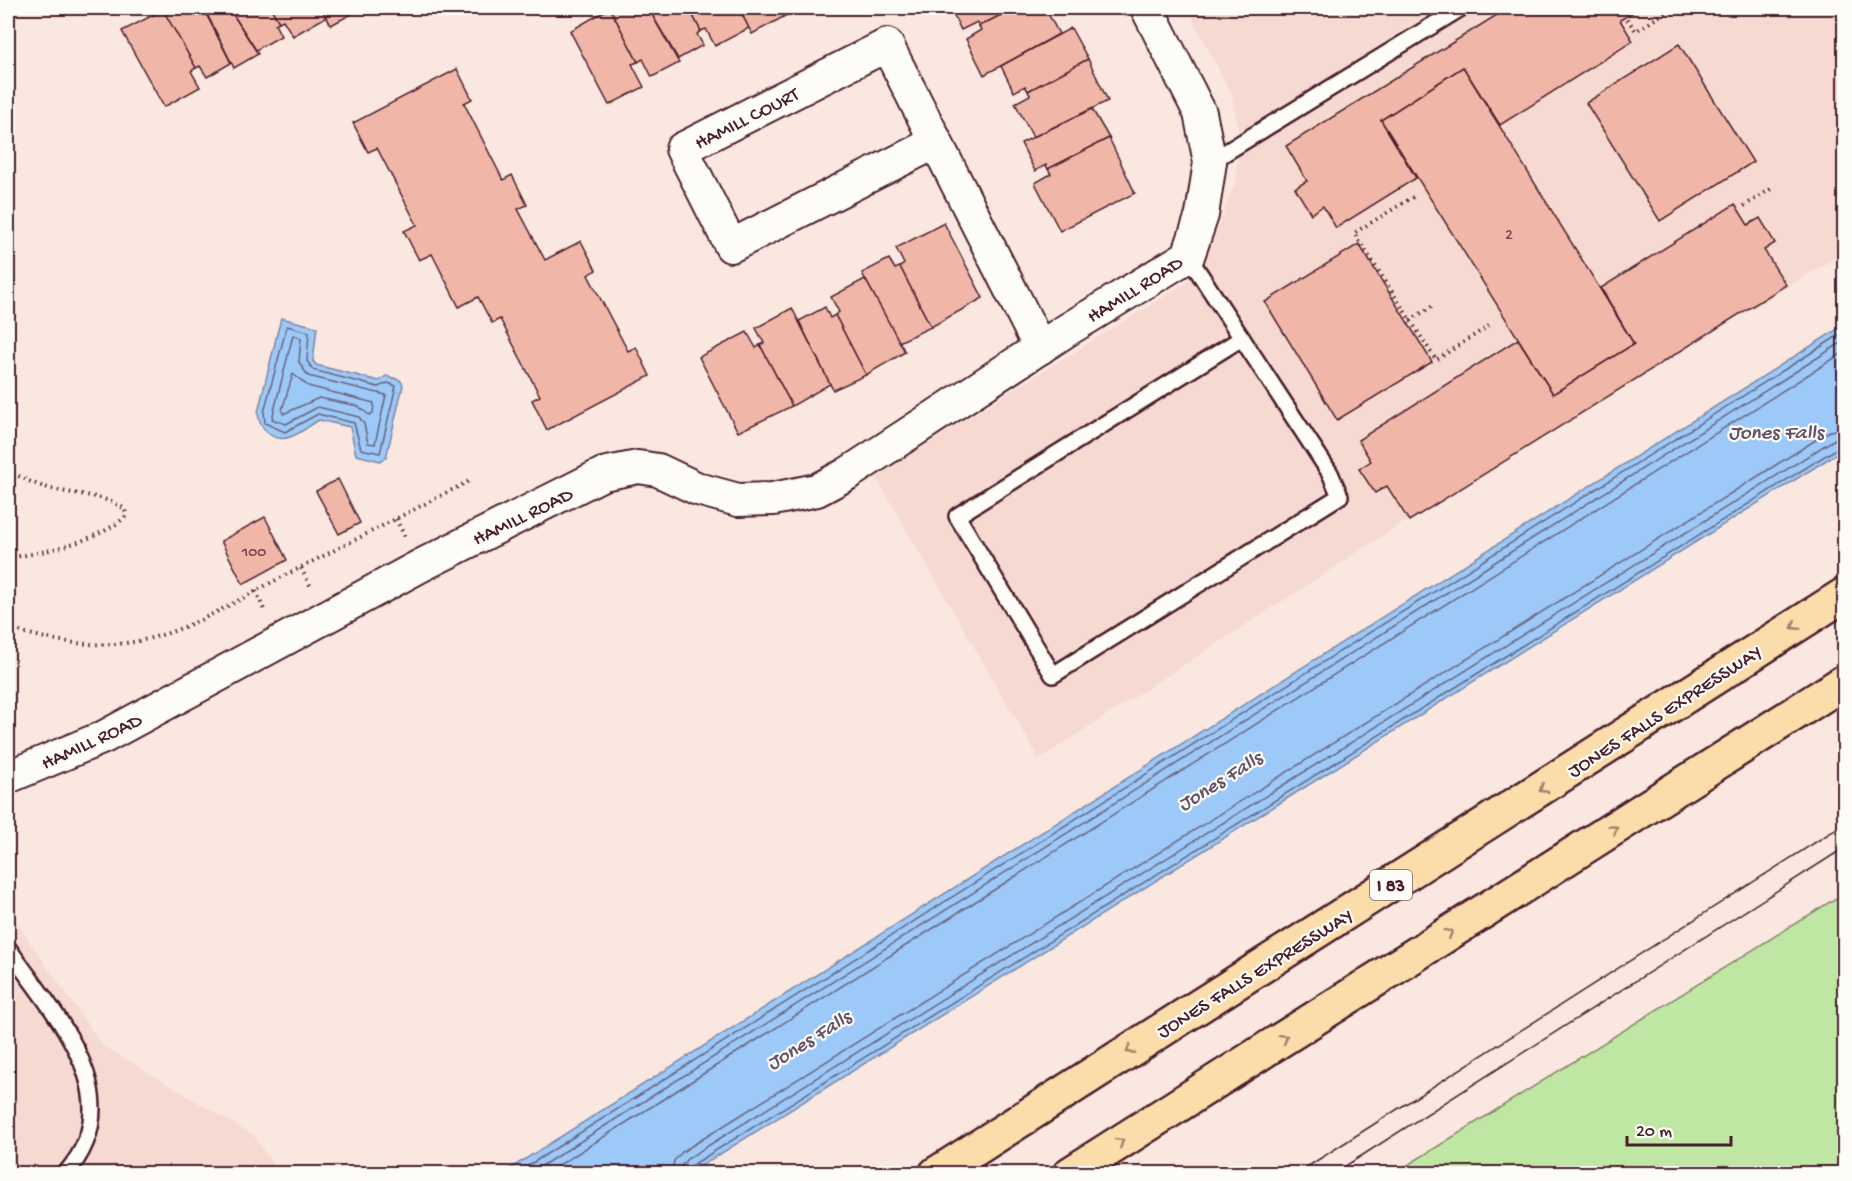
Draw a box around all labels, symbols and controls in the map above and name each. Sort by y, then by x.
street label: HAMILL COURT [692,83,805,156]
house number: 2 [1505,227,1513,246]
street label: HAMILL ROAD [1084,252,1189,330]
water label: Jones Falls [1729,422,1826,447]
street label: HAMILL ROAD [470,484,578,552]
house number: 100 [241,544,266,563]
one-way arrow [1791,618,1801,630]
street label: JONES FALLS EXPRESSWAY [1565,642,1767,784]
street label: HAMILL ROAD [38,709,147,777]
water label: Jones Falls [1174,746,1270,819]
one-way arrow [1539,781,1549,793]
one-way arrow [1607,825,1618,836]
road number: I 83 [1370,870,1412,900]
street label: JONES FALLS EXPRESSWAY [1154,905,1358,1045]
one-way arrow [1443,929,1453,941]
water label: Jones Falls [763,1005,859,1078]
one-way arrow [1278,1033,1288,1045]
one-way arrow [1126,1043,1136,1055]
scale bar [1627,1109,1730,1147]
text: 20 m [1636,1122,1672,1143]
one-way arrow [1113,1139,1124,1150]

